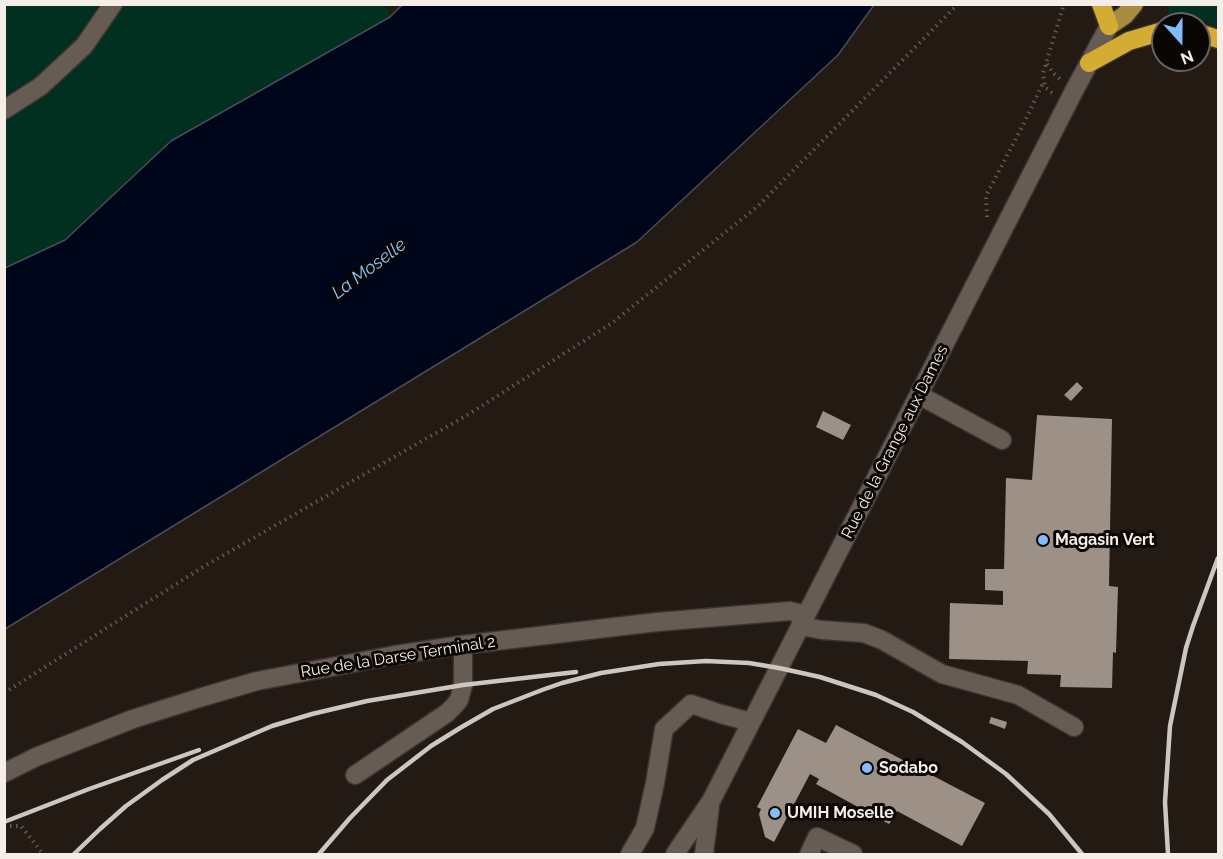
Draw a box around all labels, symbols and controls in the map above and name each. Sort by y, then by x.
north arrow [1151,12,1211,72]
text: N [1178,46,1196,68]
water label: La Moselle [328,234,410,304]
street label: Rue de la Grange aux Dames [838,342,952,542]
place label: Magasin Vert [1055,530,1154,550]
marker: Magasin Vert [1036,533,1050,547]
street label: Rue de la Darse Terminal 2 [299,632,497,682]
place label: Sodabo [879,758,938,778]
marker: Sodabo [860,761,874,775]
place label: UMIH Moselle [787,803,894,823]
marker: UMIH Moselle [768,806,782,820]

